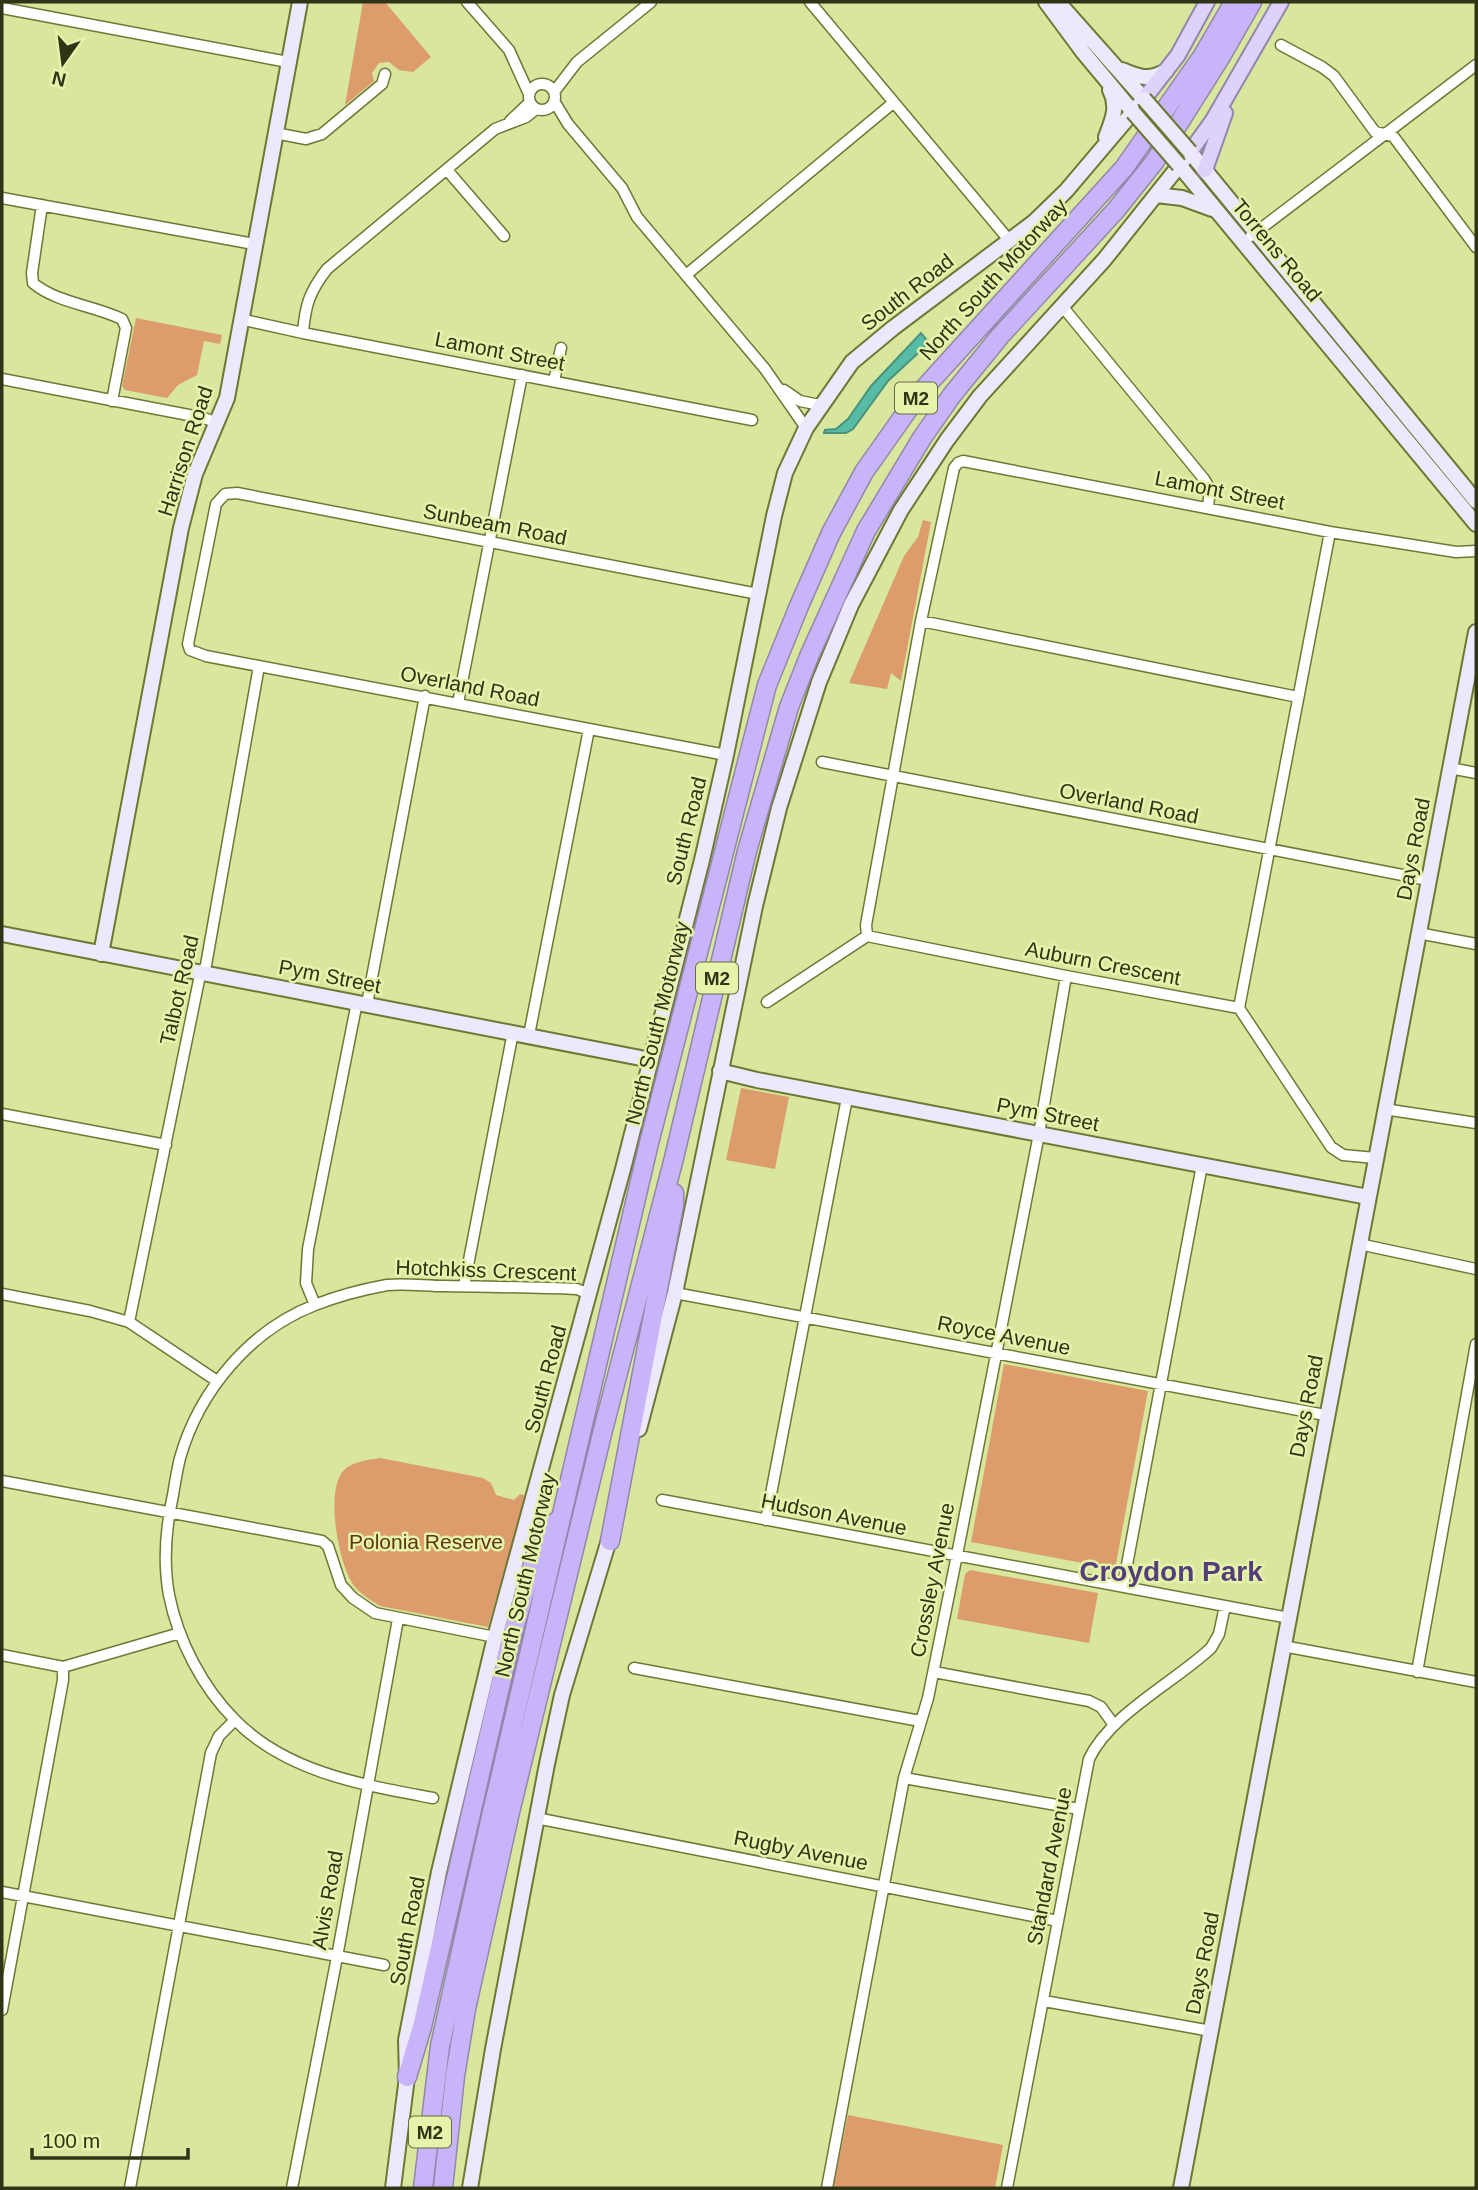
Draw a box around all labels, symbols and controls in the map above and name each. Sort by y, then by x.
north arrow [28,28,98,98]
text: N [50,67,68,91]
street label: North South Motorway [915,193,1072,364]
street label: Torrens Road [1228,194,1326,306]
street label: South Road [856,249,958,335]
street label: Lamont Street [433,327,567,375]
road number: M2 [895,382,937,414]
street label: Harrison Road [153,383,217,519]
street label: Lamont Street [1153,466,1287,514]
street label: Sunbeam Road [421,499,569,549]
street label: Overland Road [398,661,542,711]
street label: South Road [661,774,711,888]
street label: Overland Road [1057,778,1201,828]
street label: Days Road [1392,796,1434,902]
street label: North South Motorway [621,918,694,1127]
street label: Talbot Road [155,933,203,1047]
street label: Auburn Crescent [1023,937,1183,989]
street label: Pym Street [277,955,383,997]
road number: M2 [696,962,738,994]
street label: Pym Street [995,1093,1101,1135]
street label: Hotchkiss Crescent [395,1255,577,1285]
street label: Royce Avenue [936,1311,1072,1359]
street label: South Road [520,1322,570,1436]
street label: Days Road [1285,1353,1327,1459]
street label: North South Motorway [490,1470,560,1679]
street label: Hudson Avenue [759,1489,909,1539]
street label: Crossley Avenue [906,1501,958,1659]
park label: Polonia Reserve [349,1530,503,1553]
district label: Croydon Park [1079,1556,1263,1587]
street label: Standard Avenue [1022,1785,1076,1947]
street label: Rugby Avenue [732,1826,870,1874]
street label: Alvis Road [307,1849,347,1951]
street label: South Road [385,1874,429,1988]
street label: Days Road [1181,1910,1223,2016]
scale bar [32,2116,187,2160]
road number: M2 [409,2116,451,2148]
text: 100 m [42,2129,100,2152]

